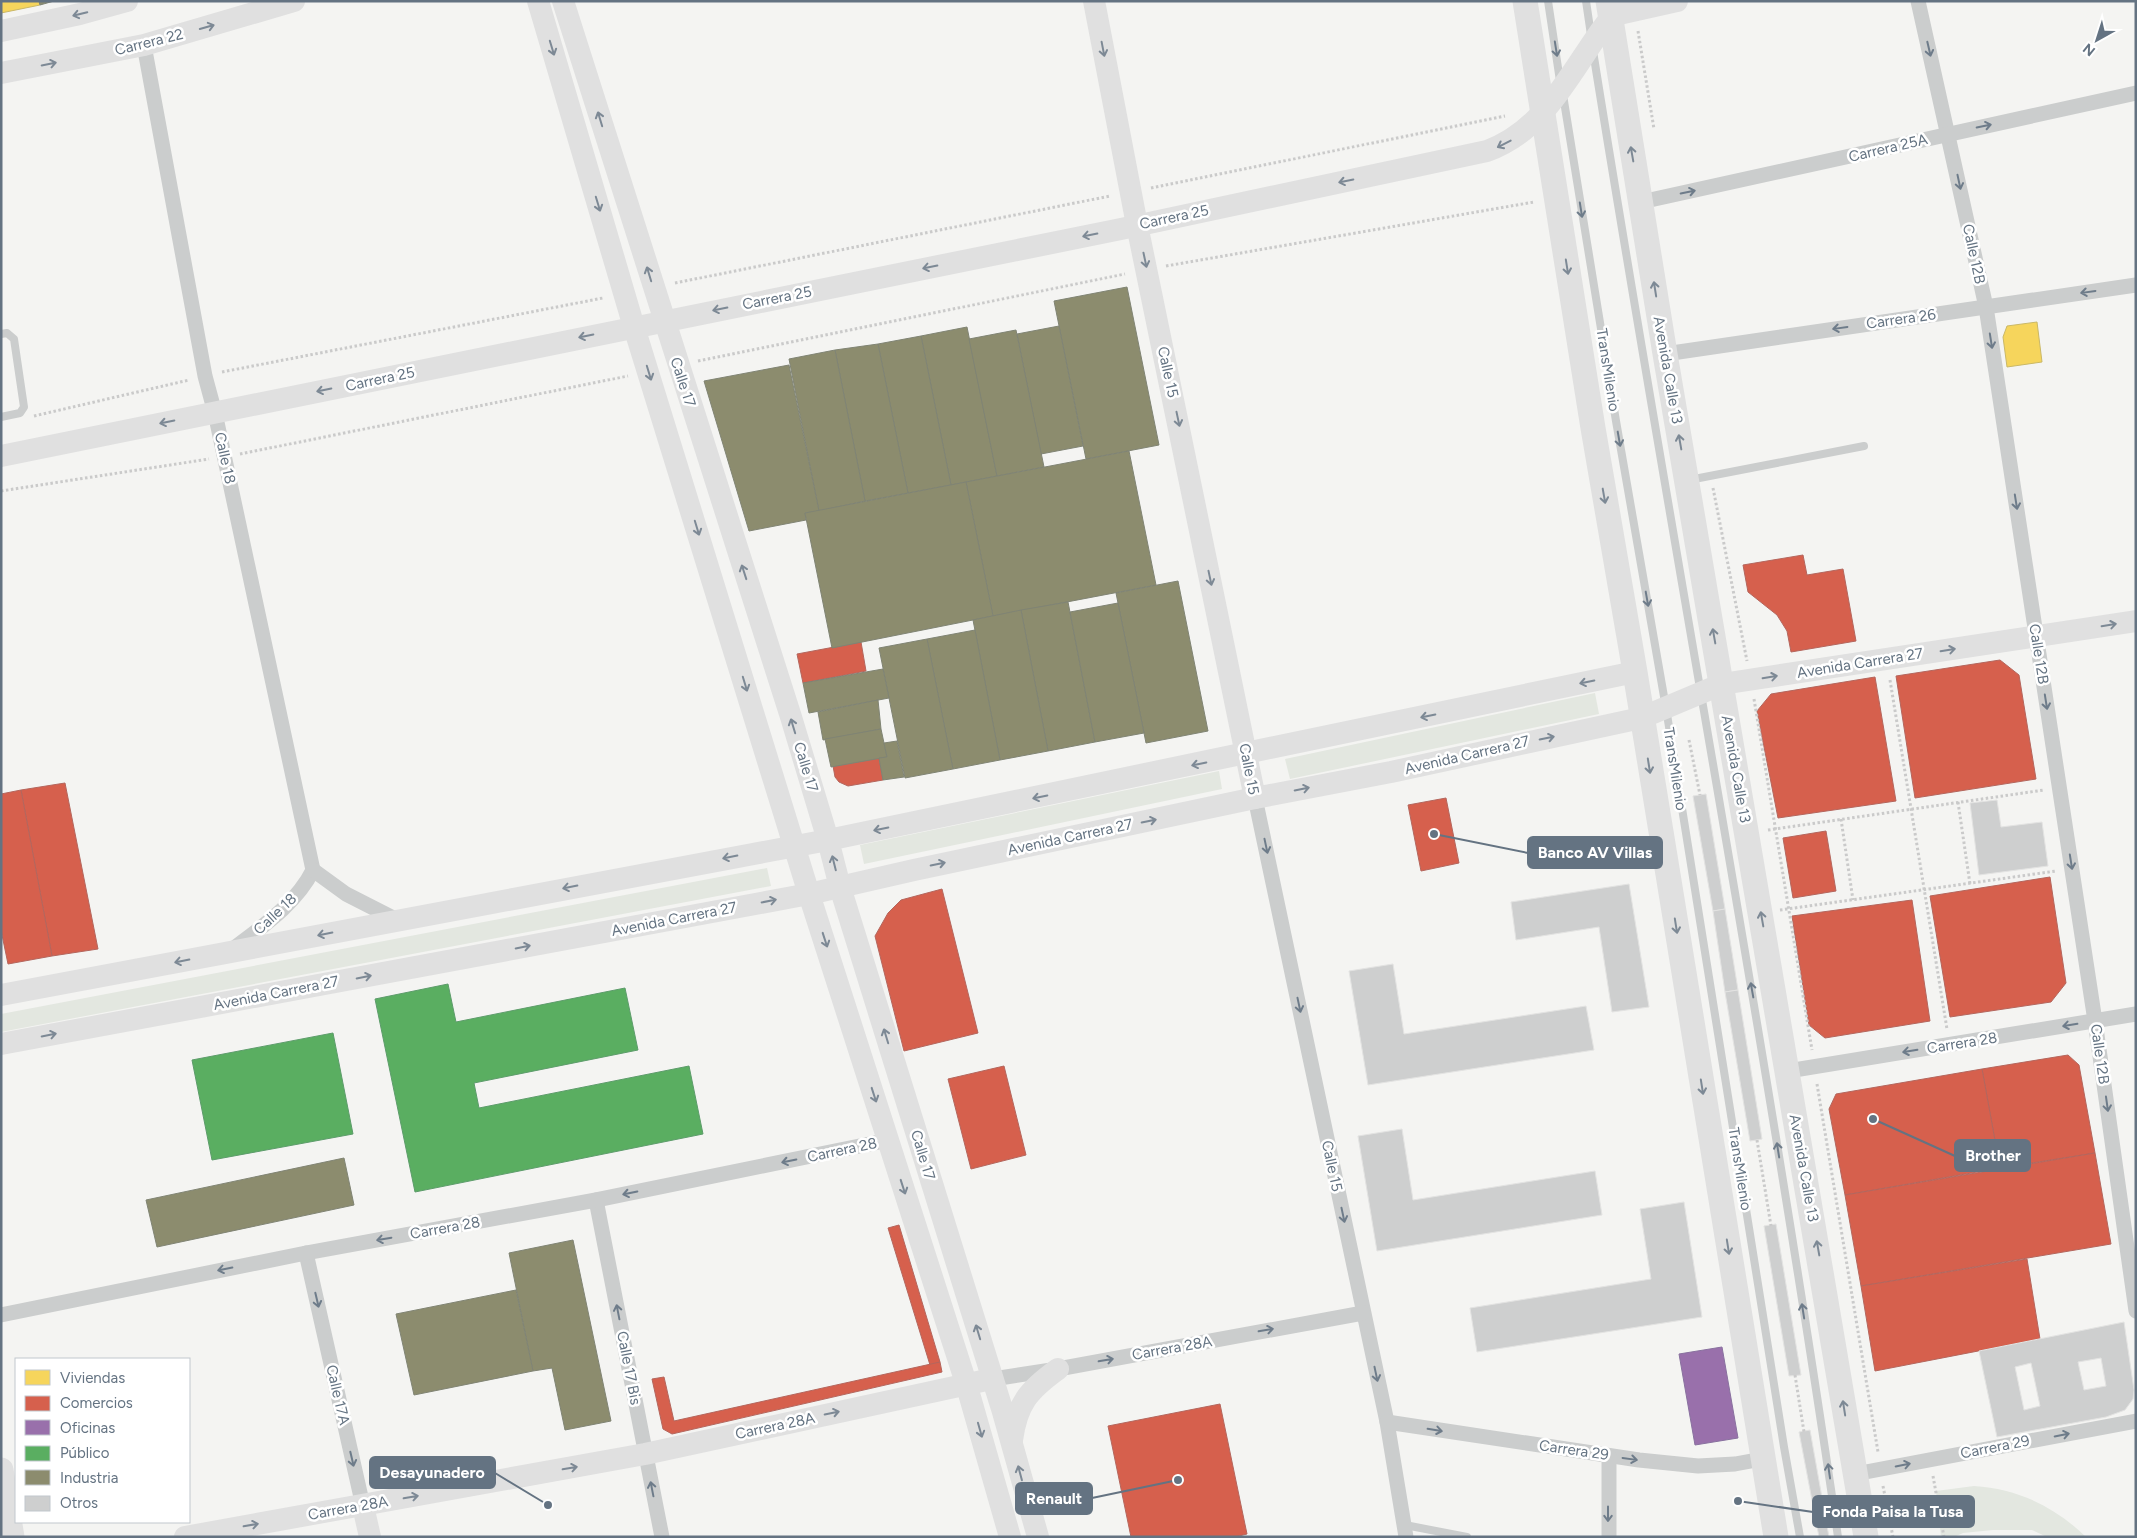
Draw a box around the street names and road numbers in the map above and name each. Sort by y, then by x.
street label: Carrera 22 [113,25,185,59]
street label: Carrera 25A [1847,130,1929,166]
street label: Carrera 25 [1138,201,1210,233]
street label: Calle 12B [1959,222,1989,286]
street label: Carrera 25 [741,282,813,314]
street label: Carrera 26 [1865,305,1937,333]
street label: Avenida Calle 13 [1650,315,1686,425]
street label: TransMilenio [1593,327,1623,413]
street label: Calle 15 [1154,345,1182,399]
street label: Calle 17 [667,355,699,409]
street label: Carrera 25 [344,363,416,395]
street label: Calle 18 [211,431,239,485]
street label: Calle 12B [2025,623,2053,685]
street label: Avenida Carrera 27 [1796,644,1924,682]
street label: Avenida Calle 13 [1718,714,1754,824]
street label: TransMilenio [1660,726,1690,812]
street label: Avenida Carrera 27 [1403,732,1531,778]
street label: Calle 17 [790,740,822,794]
street label: Calle 15 [1235,742,1263,796]
street label: Avenida Carrera 27 [1006,815,1134,859]
street label: Calle 18 [250,890,300,938]
street label: Avenida Carrera 27 [610,898,738,940]
street label: Avenida Carrera 27 [212,972,340,1014]
street label: Calle 12B [2087,1023,2113,1085]
street label: Carrera 28 [1926,1029,1998,1057]
street label: Avenida Calle 13 [1786,1113,1822,1223]
street label: TransMilenio [1725,1126,1755,1212]
street label: Calle 17 [907,1128,939,1182]
street label: Carrera 28 [805,1134,879,1166]
street label: Calle 15 [1318,1139,1346,1193]
street label: Carrera 28 [409,1213,481,1243]
street label: Calle 17 Bis [613,1330,645,1406]
street label: Carrera 28A [1131,1332,1213,1364]
street label: Calle 17A [322,1363,354,1427]
street label: Carrera 28A [734,1409,816,1443]
street label: Carrera 29 [1959,1431,2031,1463]
street label: Carrera 29 [1538,1436,1610,1464]
street label: Carrera 28A [307,1492,389,1524]

